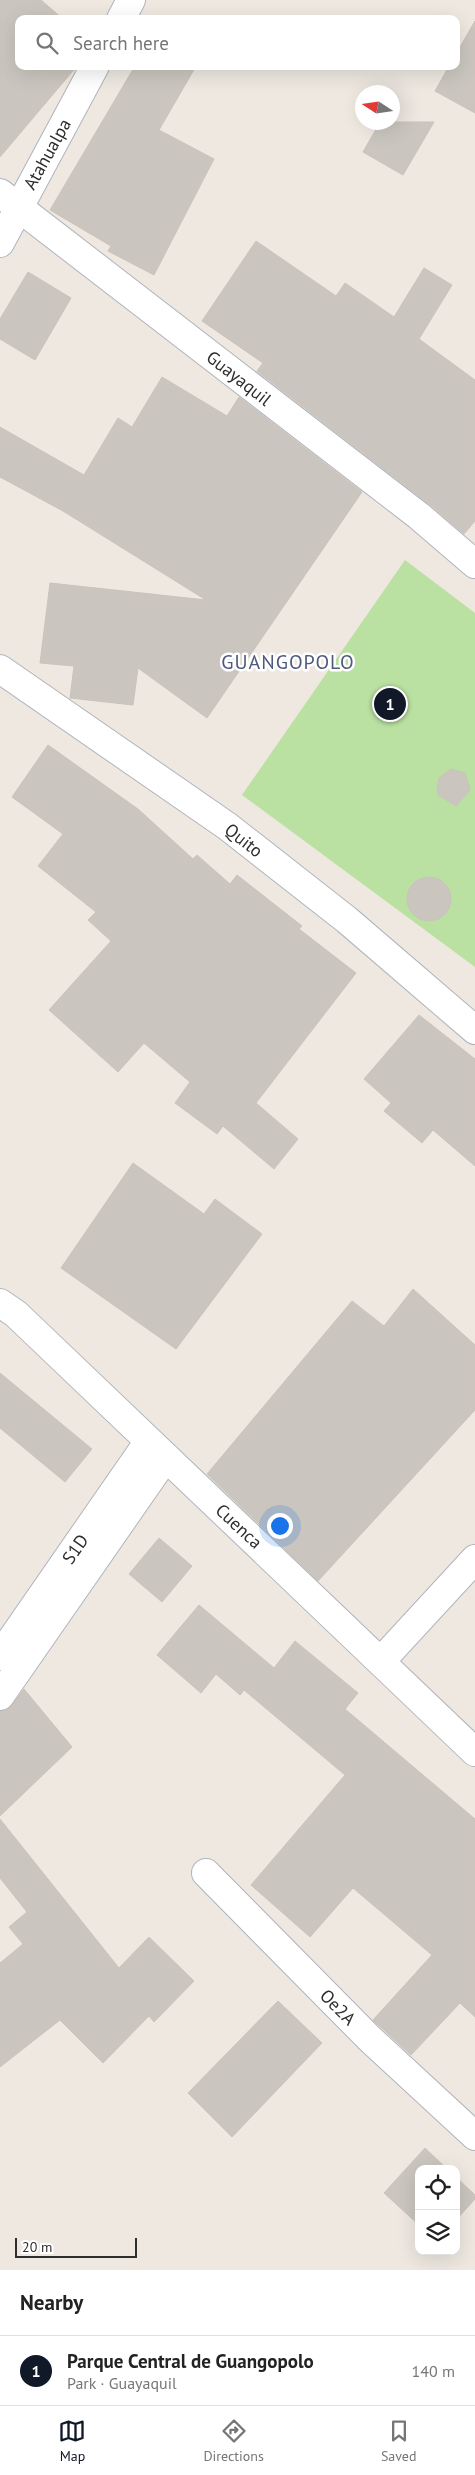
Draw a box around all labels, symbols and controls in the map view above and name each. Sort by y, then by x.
search box [15,15,460,70]
icon: search [33,29,61,57]
text: Search here [73,31,169,55]
north arrow [355,85,400,130]
street label: Atahualpa [18,114,76,194]
street label: Guayaquil [202,345,277,411]
district label: GUANGOPOLO [221,649,355,675]
pin: 1 [374,685,406,723]
street label: Quito [220,818,268,862]
street label: Cuenca [211,1499,267,1553]
your location [267,1513,293,1539]
street label: S1D [57,1530,93,1568]
street label: Oe2A [315,1984,361,2030]
map controls [415,2165,460,2255]
button: locate [415,2165,460,2210]
button: layers [415,2210,460,2255]
scale bar [15,2235,138,2258]
text: 20 m [22,2238,52,2256]
text: Nearby [20,2289,83,2316]
text: Parque Central de Guangopolo [67,2349,314,2373]
text: 1 [31,2361,41,2381]
text: 140 m [412,2361,455,2381]
text: Park · Guayaquil [67,2373,177,2393]
tab: Map [58,2417,86,2465]
tab: Directions [203,2417,264,2465]
tab: Saved [381,2417,417,2465]

